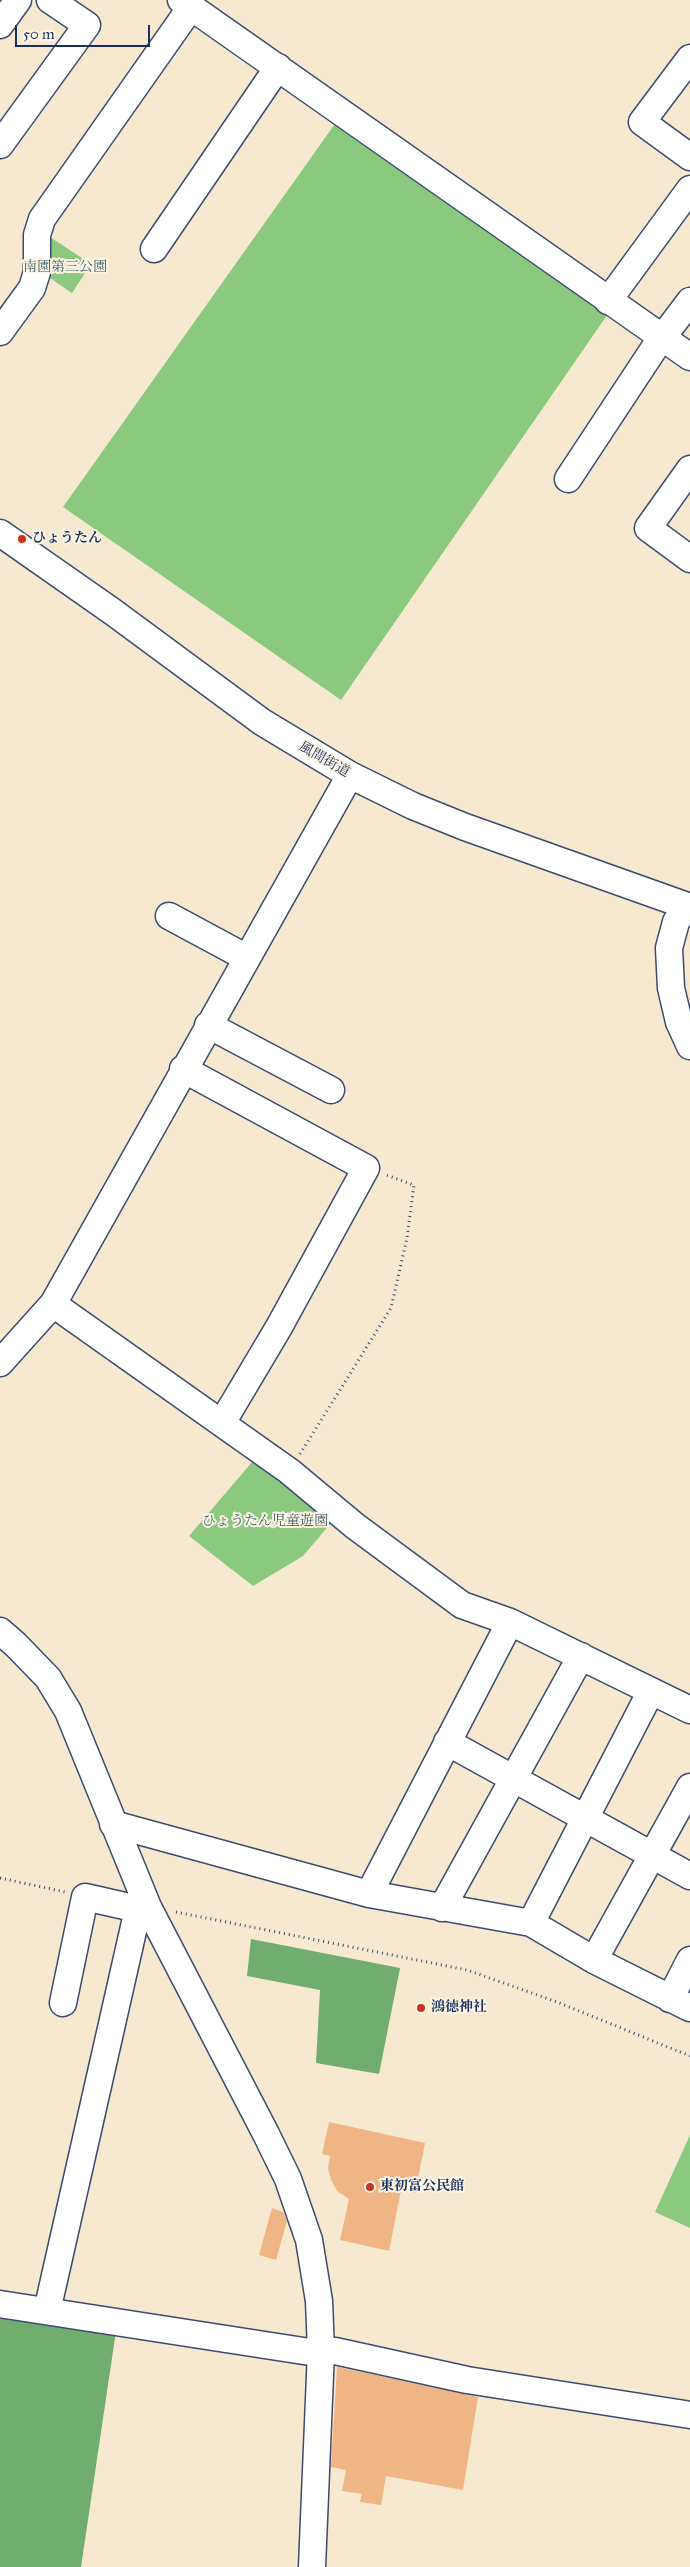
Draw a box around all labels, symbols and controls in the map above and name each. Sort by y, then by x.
scale bar [18,15,152,47]
text: 50 m [23,25,55,43]
park label: 南園第三公園 [23,260,107,276]
place label: ひょうたん [32,531,102,547]
marker: ひょうたん [16,533,28,545]
street label: 風間街道 [296,739,352,781]
park label: ひょうたん児童遊園 [202,1514,328,1530]
place label: 鴻徳神社 [431,2000,487,2016]
marker: 鴻徳神社 [415,2002,427,2014]
place label: 東初富公民館 [380,2179,464,2195]
marker: 東初富公民館 [364,2181,376,2193]

